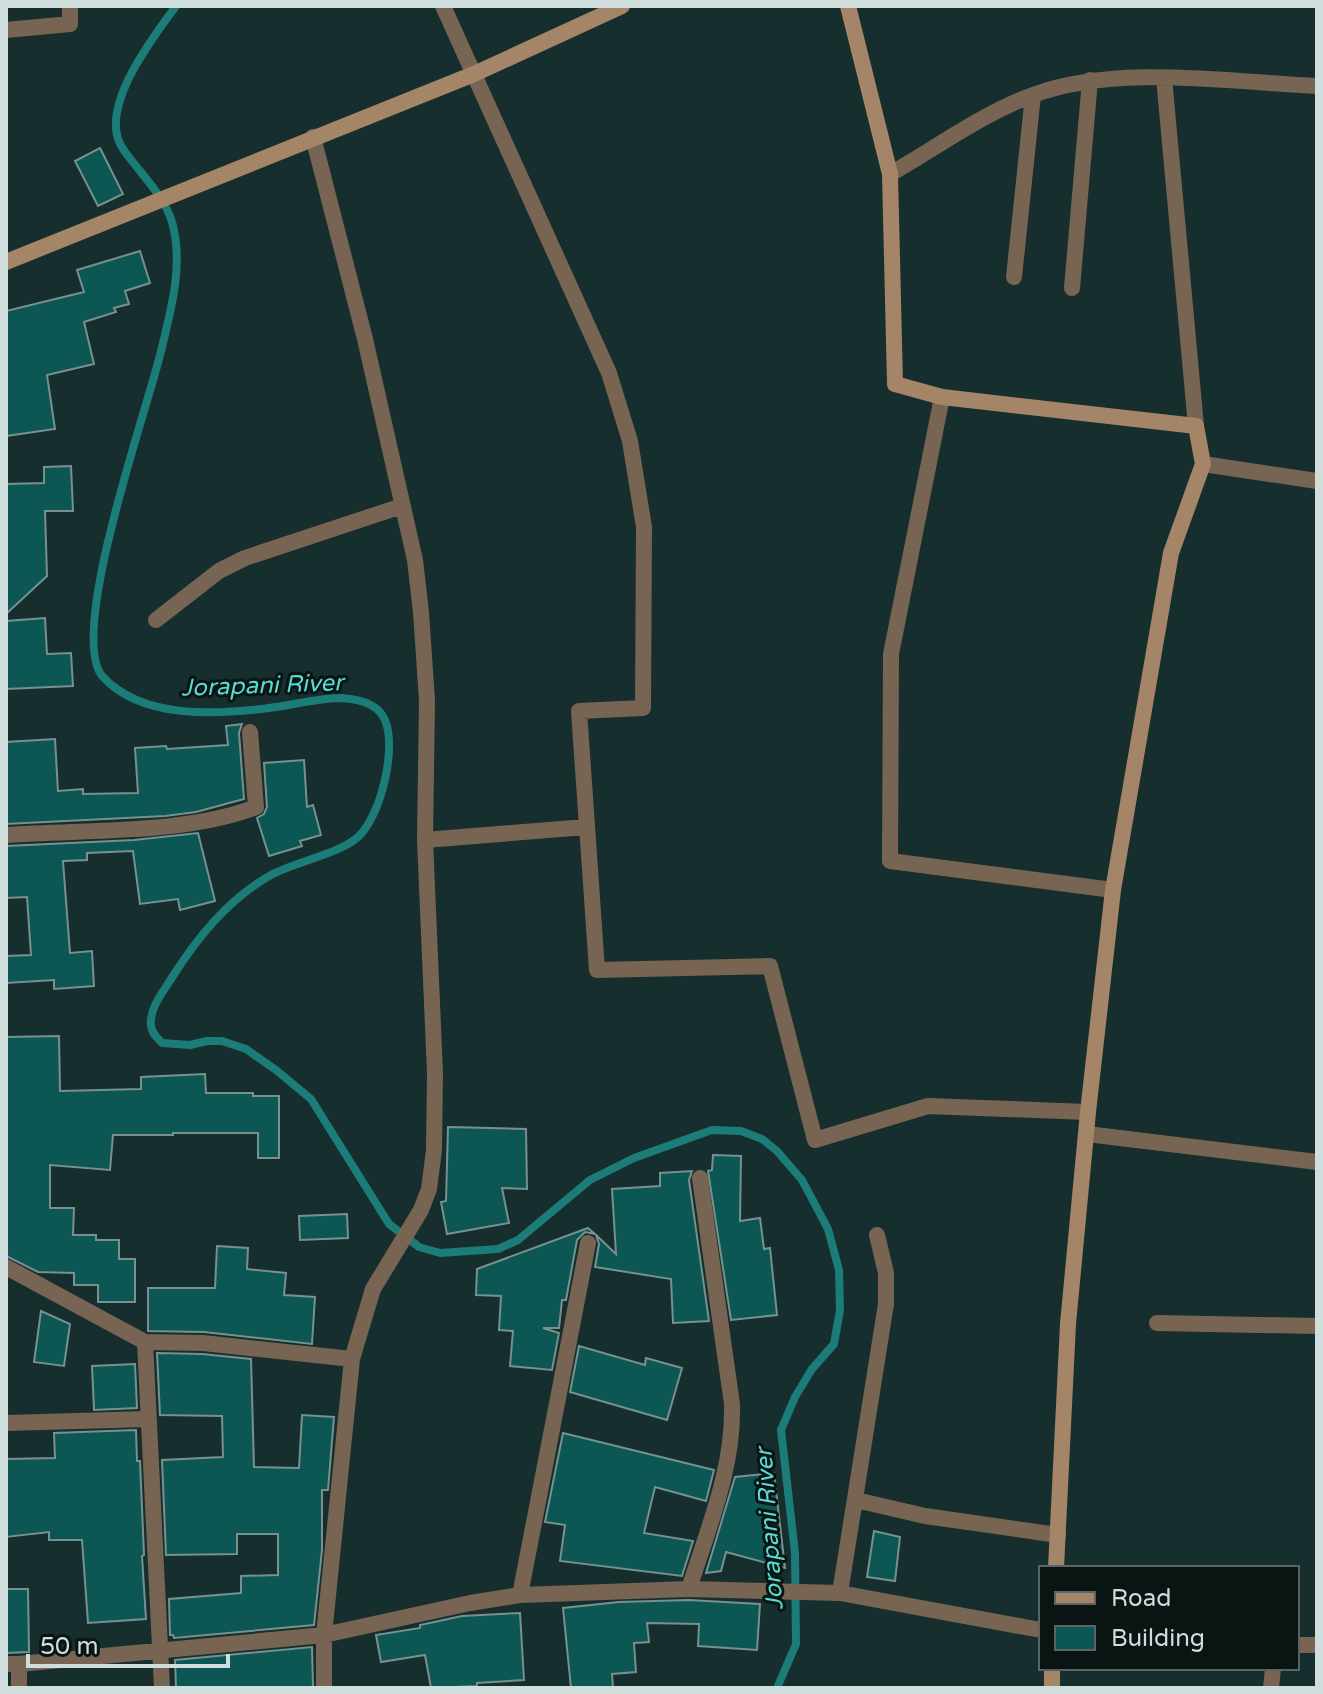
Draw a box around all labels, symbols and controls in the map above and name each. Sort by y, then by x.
water label: Jorapani River [180,668,346,703]
water label: Jorapani River [749,1444,790,1611]
legend [1039,1566,1299,1670]
text: Road [1111,1584,1171,1613]
scale bar [28,1618,228,1668]
text: Building [1111,1624,1205,1653]
text: 50 m [40,1632,98,1661]

